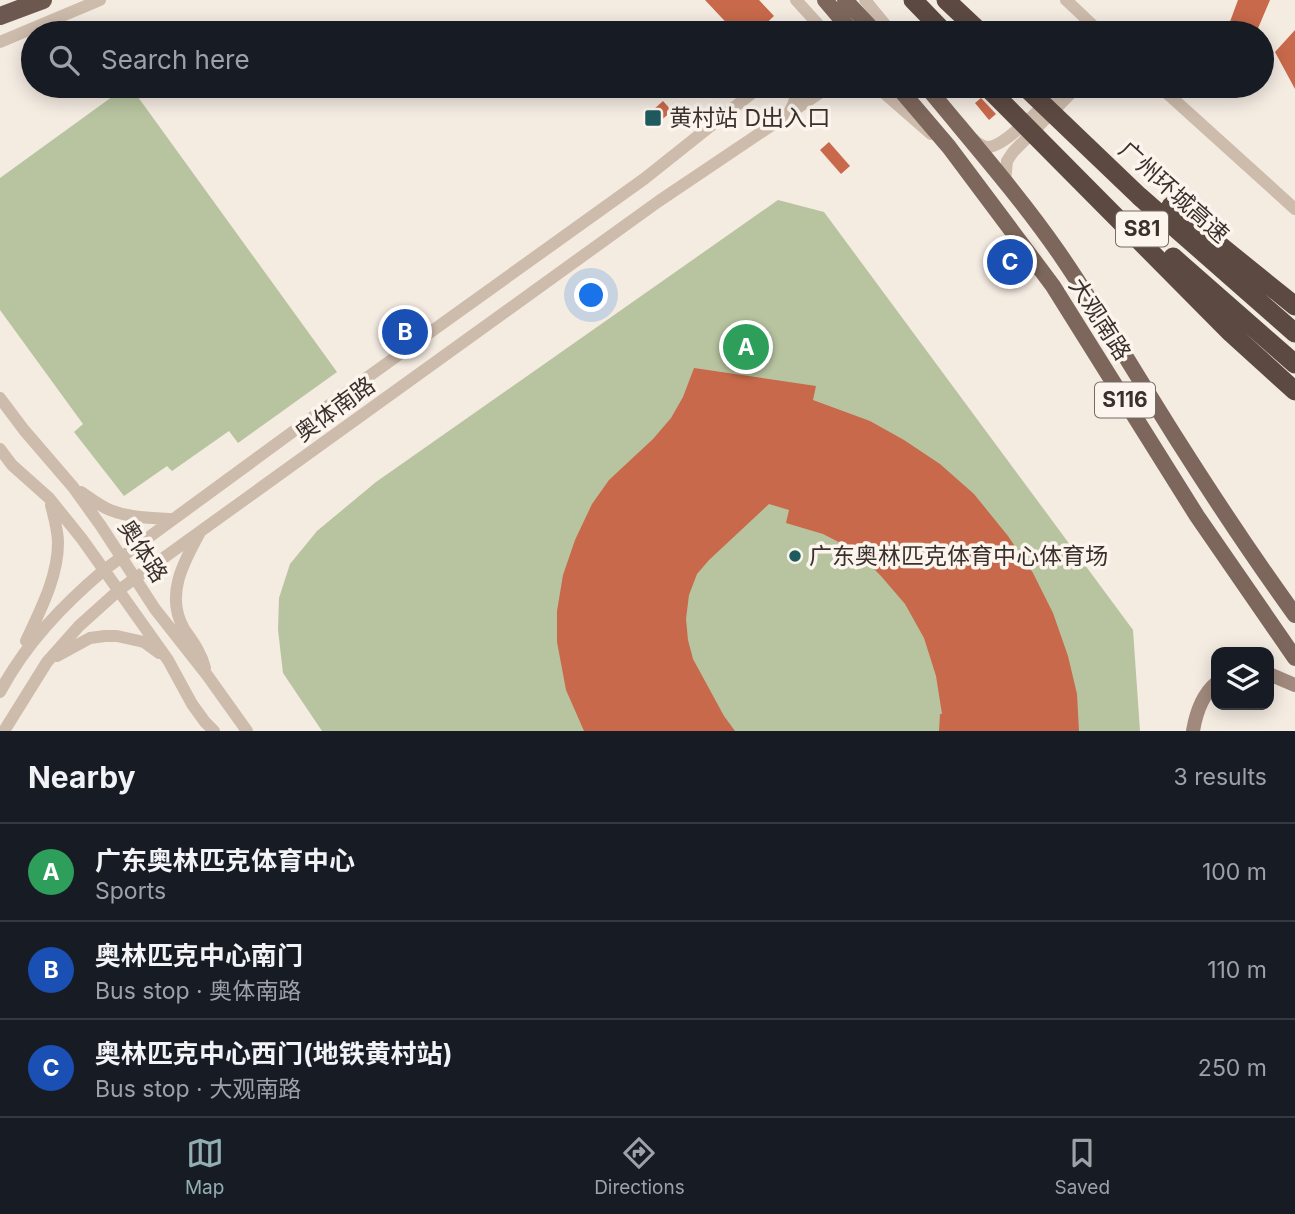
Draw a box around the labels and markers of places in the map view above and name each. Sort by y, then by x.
place label: 黄村站 D出入口 [669,104,830,132]
marker: 黄村站 D出入口 [643,108,663,128]
pin: C [987,236,1033,288]
pin: B [382,306,428,358]
pin: A [723,321,769,373]
place label: 广东奥林匹克体育中心体育场 [809,542,1108,570]
marker: 广东奥林匹克体育中心体育场 [787,548,803,564]

